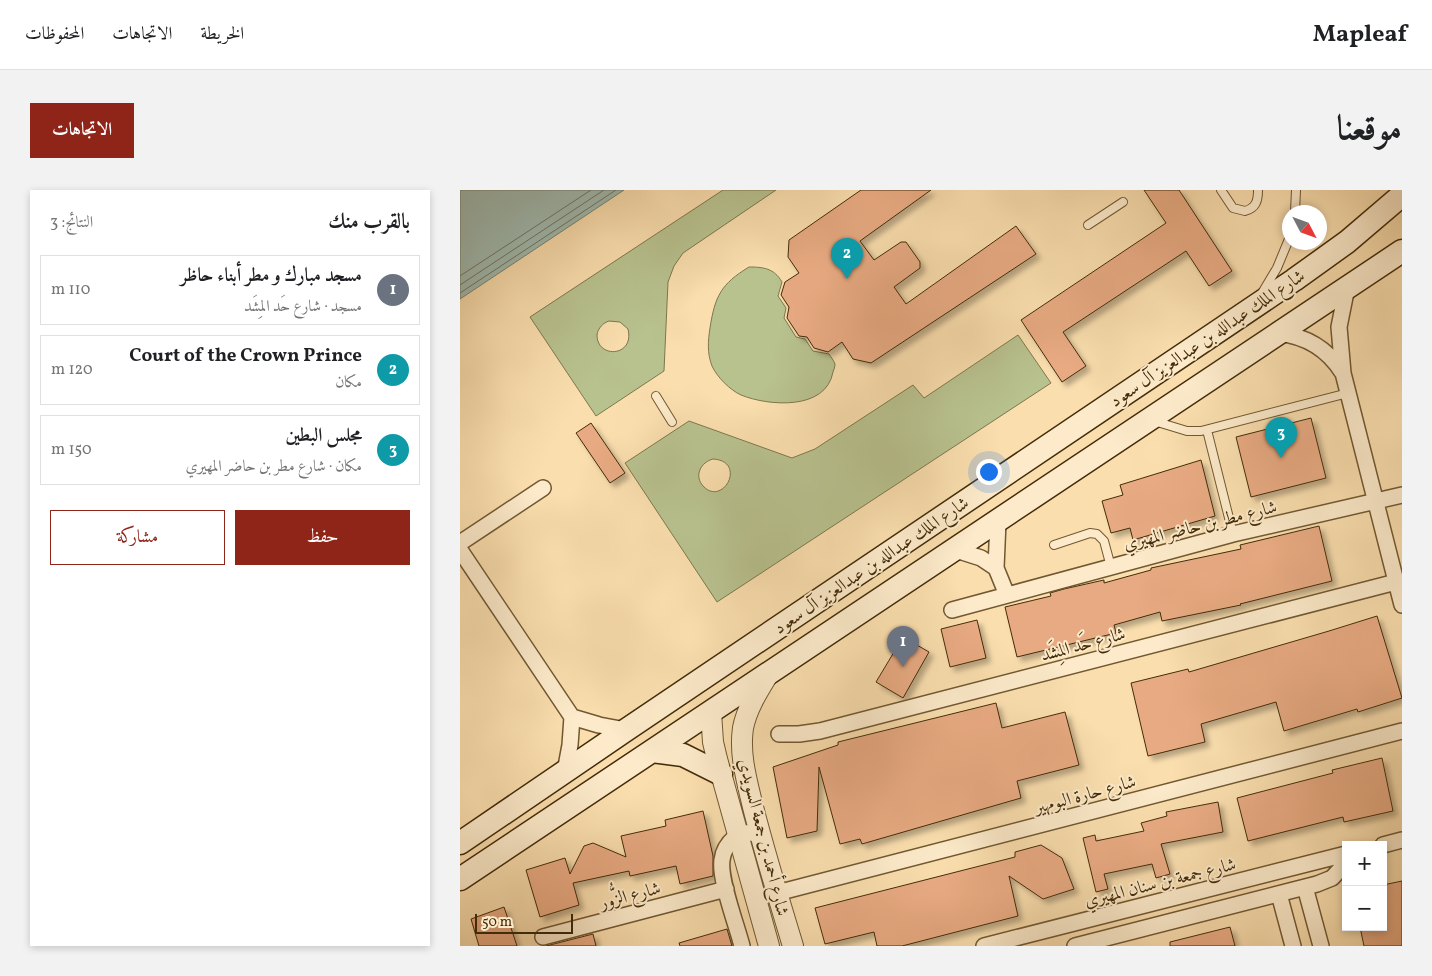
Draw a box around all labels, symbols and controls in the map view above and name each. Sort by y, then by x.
text: Mapleaf [1313,18,1407,52]
text: المحفوظات [25,22,84,47]
text: الاتجاهات [112,22,172,47]
text: الخريطة [200,22,244,47]
button: الاتجاهات [30,103,134,158]
text: موقعنا [1337,106,1402,154]
north arrow [1282,205,1327,250]
text: بالقرب منك [328,208,410,237]
text: النتائج: 3 [50,212,93,234]
pin: 2 [831,238,863,279]
text: مسجد مبارك و مطر أبناء حاظر [180,263,362,289]
street label: شارع الملك عبدالله بن عبدالعزيز آل سعود [1105,264,1311,415]
text: 110 m [51,279,90,301]
text: 1 [390,279,396,301]
text: مسجد · شارع حَد المِشَد [244,296,362,318]
text: Court of the Crown Prince [129,343,362,369]
text: 120 m [51,359,93,381]
text: 2 [389,359,397,381]
text: مكان [335,372,362,394]
pin: 3 [1265,417,1297,458]
text: مجلس البطين [285,423,362,449]
text: 150 m [51,439,92,461]
text: 3 [389,439,397,461]
text: مكان · شارع مطر بن حاضر المهيري [185,456,362,478]
your location [976,459,1002,485]
street label: شارع الملك عبدالله بن عبدالعزيز آل سعود [769,491,975,642]
street label: شارع مطر بن حاضر المهيري [1121,495,1280,559]
button: مشاركة [50,510,225,565]
button: حفظ [235,510,410,565]
street label: شارع حَد المِشَد [1038,620,1129,670]
pin: 1 [887,626,919,667]
street label: شارع أحمد بن جمعة السويدي [730,755,796,919]
street label: شارع حارة البومهير [1030,770,1139,823]
map controls [1342,841,1387,931]
button: + [1342,841,1387,886]
street label: شارع جمعة بن سنان المهيري [1082,853,1239,915]
street label: شارع الزُّور [593,870,664,918]
button: − [1342,886,1387,931]
scale bar [475,911,572,934]
text: 50 m [482,913,512,932]

